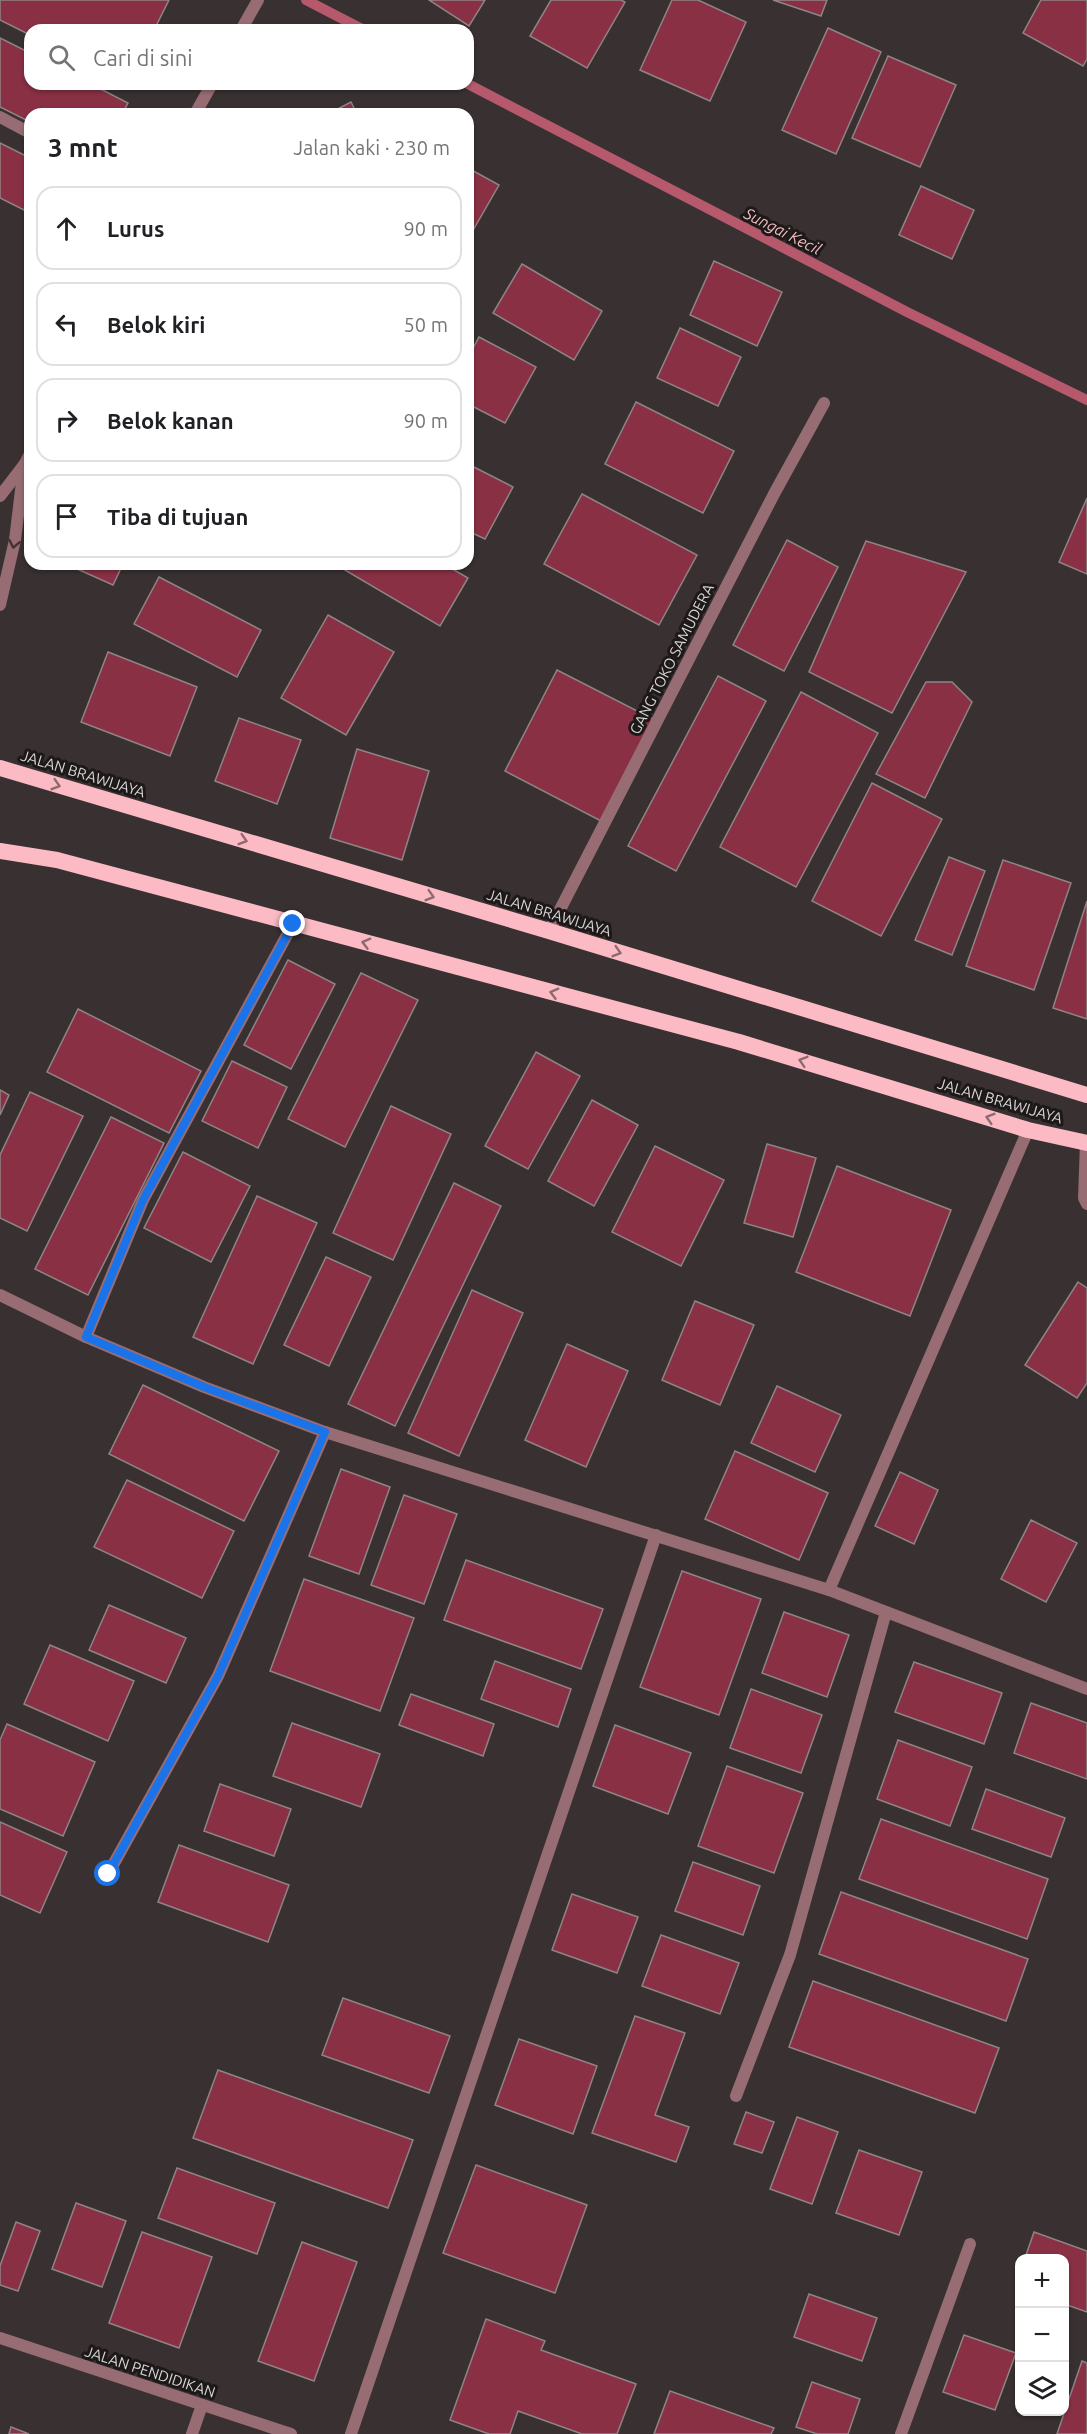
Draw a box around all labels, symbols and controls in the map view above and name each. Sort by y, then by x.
search box [24,24,474,90]
icon: search [45,41,78,74]
text: Cari di sini [93,45,193,70]
text: 3 mnt [48,133,118,162]
text: Jalan kaki · 230 m [293,136,450,159]
water label: Sungai Kecil [741,203,825,258]
icon: ahead [50,212,83,245]
text: Lurus [107,216,164,241]
text: 90 m [404,217,448,240]
icon: left [50,308,83,341]
text: Belok kiri [107,312,205,337]
text: 50 m [404,313,448,336]
icon: right [50,404,83,437]
text: Belok kanan [107,408,234,433]
text: 90 m [404,409,448,432]
icon: arrive [50,500,83,533]
text: Tiba di tujuan [107,504,248,529]
one-way arrow [8,539,21,549]
street label: GANG TOKO SAMUDERA [626,580,717,737]
street label: JALAN BRAWIJAYA [19,747,148,801]
one-way arrow [50,778,61,790]
one-way arrow [237,833,248,845]
street label: JALAN BRAWIJAYA [485,886,614,940]
one-way arrow [424,889,435,901]
route end [279,910,305,936]
one-way arrow [361,938,371,951]
one-way arrow [611,945,622,957]
one-way arrow [550,988,560,1000]
one-way arrow [798,1056,809,1068]
street label: JALAN BRAWIJAYA [936,1075,1065,1127]
one-way arrow [985,1113,996,1125]
route start [94,1860,120,1886]
map controls [1015,2254,1069,2416]
button: + [1015,2254,1069,2308]
button: − [1015,2308,1069,2362]
street label: JALAN PENDIDIKAN [83,2342,218,2401]
button: layers [1015,2362,1069,2416]

